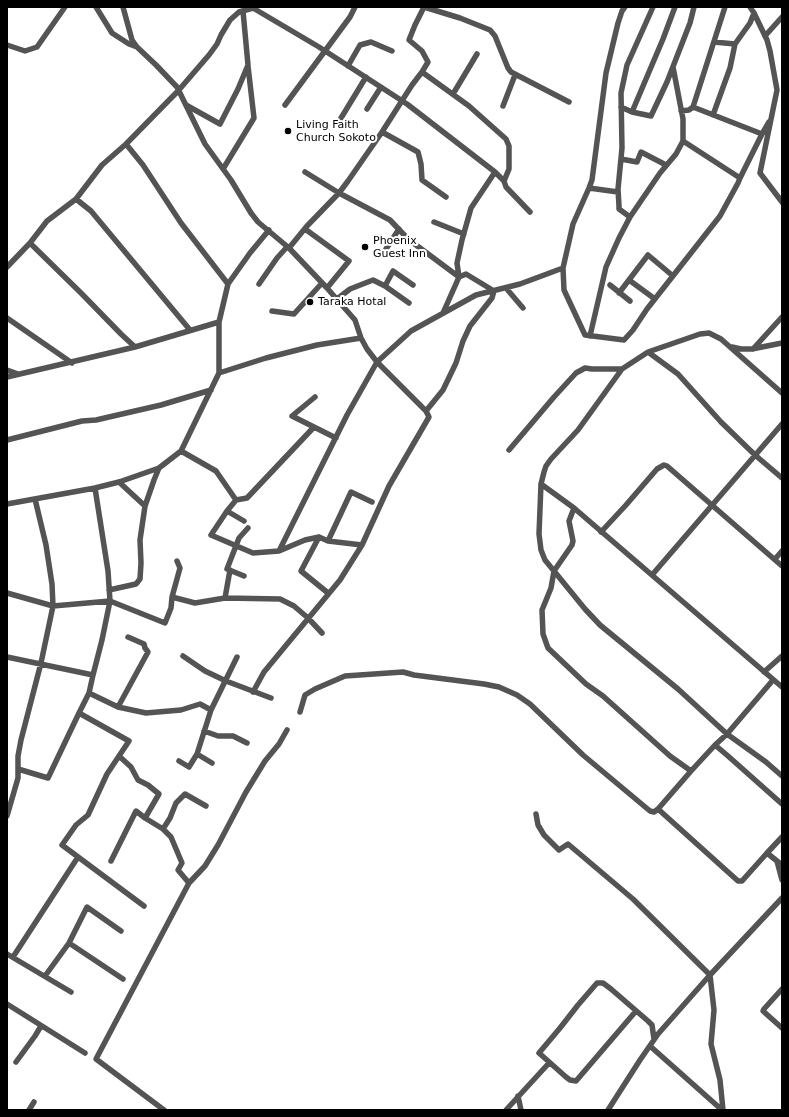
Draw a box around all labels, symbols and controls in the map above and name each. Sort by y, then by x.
place label: Living Faith Church Sokoto [296,118,376,144]
marker: Living Faith Church Sokoto [283,126,293,136]
place label: Phoenix Guest Inn [373,234,426,260]
marker: Phoenix Guest Inn [360,242,370,252]
place label: Taraka Hotal [318,295,386,309]
marker: Taraka Hotal [305,297,315,307]

